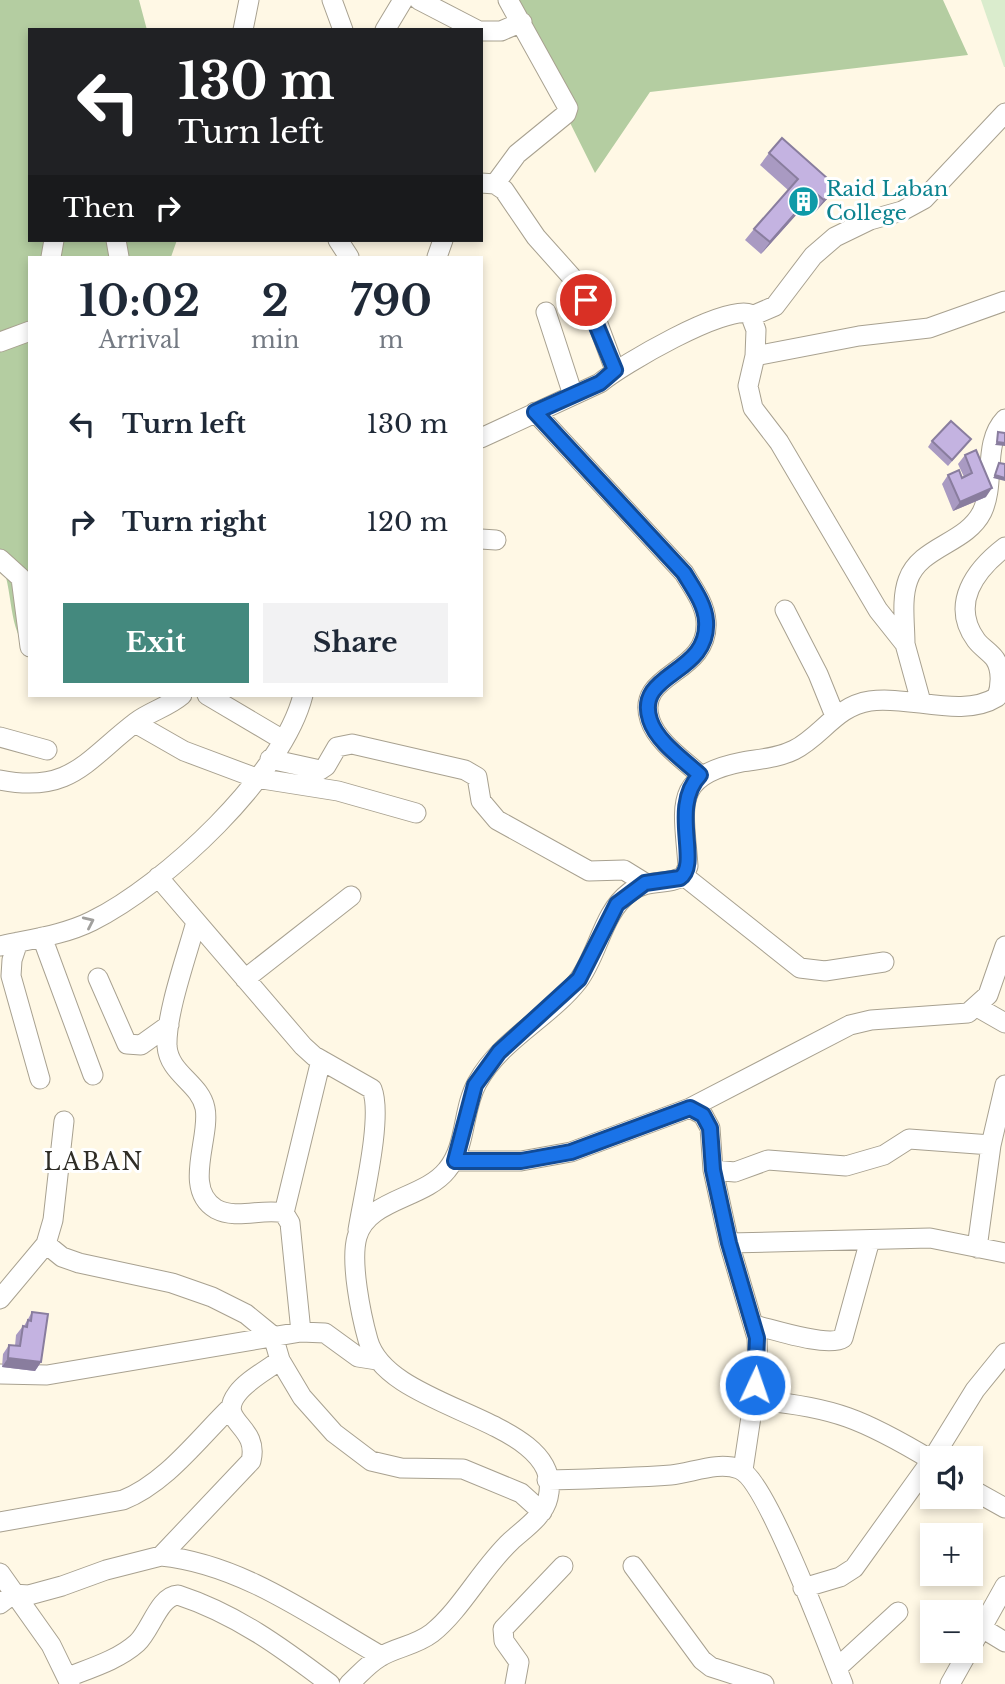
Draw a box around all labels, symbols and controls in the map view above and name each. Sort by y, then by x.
text: 130 m [178,51,335,112]
icon: left [63,56,154,147]
text: Turn left [178,112,324,152]
place label: Raid Laban College [826,176,948,226]
building icon: Raid Laban College [786,184,820,218]
icon: right [149,189,187,227]
text: Then [63,192,135,224]
pin [556,270,616,330]
text: 10:02 [79,275,200,327]
text: 2 [261,275,289,327]
text: 790 [350,275,432,327]
icon: arrive [567,281,605,319]
text: Arrival [99,326,180,354]
text: min [251,326,299,354]
text: m [379,326,403,354]
icon: left [63,405,101,443]
text: Turn left [122,408,246,440]
text: 130 m [366,408,448,440]
icon: right [63,503,101,541]
text: Turn right [122,506,267,538]
text: 120 m [366,506,448,538]
button: Exit [63,603,249,683]
button: Share [263,603,448,683]
one-way arrow [82,916,94,930]
district label: LABAN [44,1148,144,1176]
position arrow [718,1348,792,1422]
map controls [920,1446,983,1663]
button: sound [920,1446,983,1509]
button: + [920,1523,983,1586]
button: − [920,1600,983,1663]

